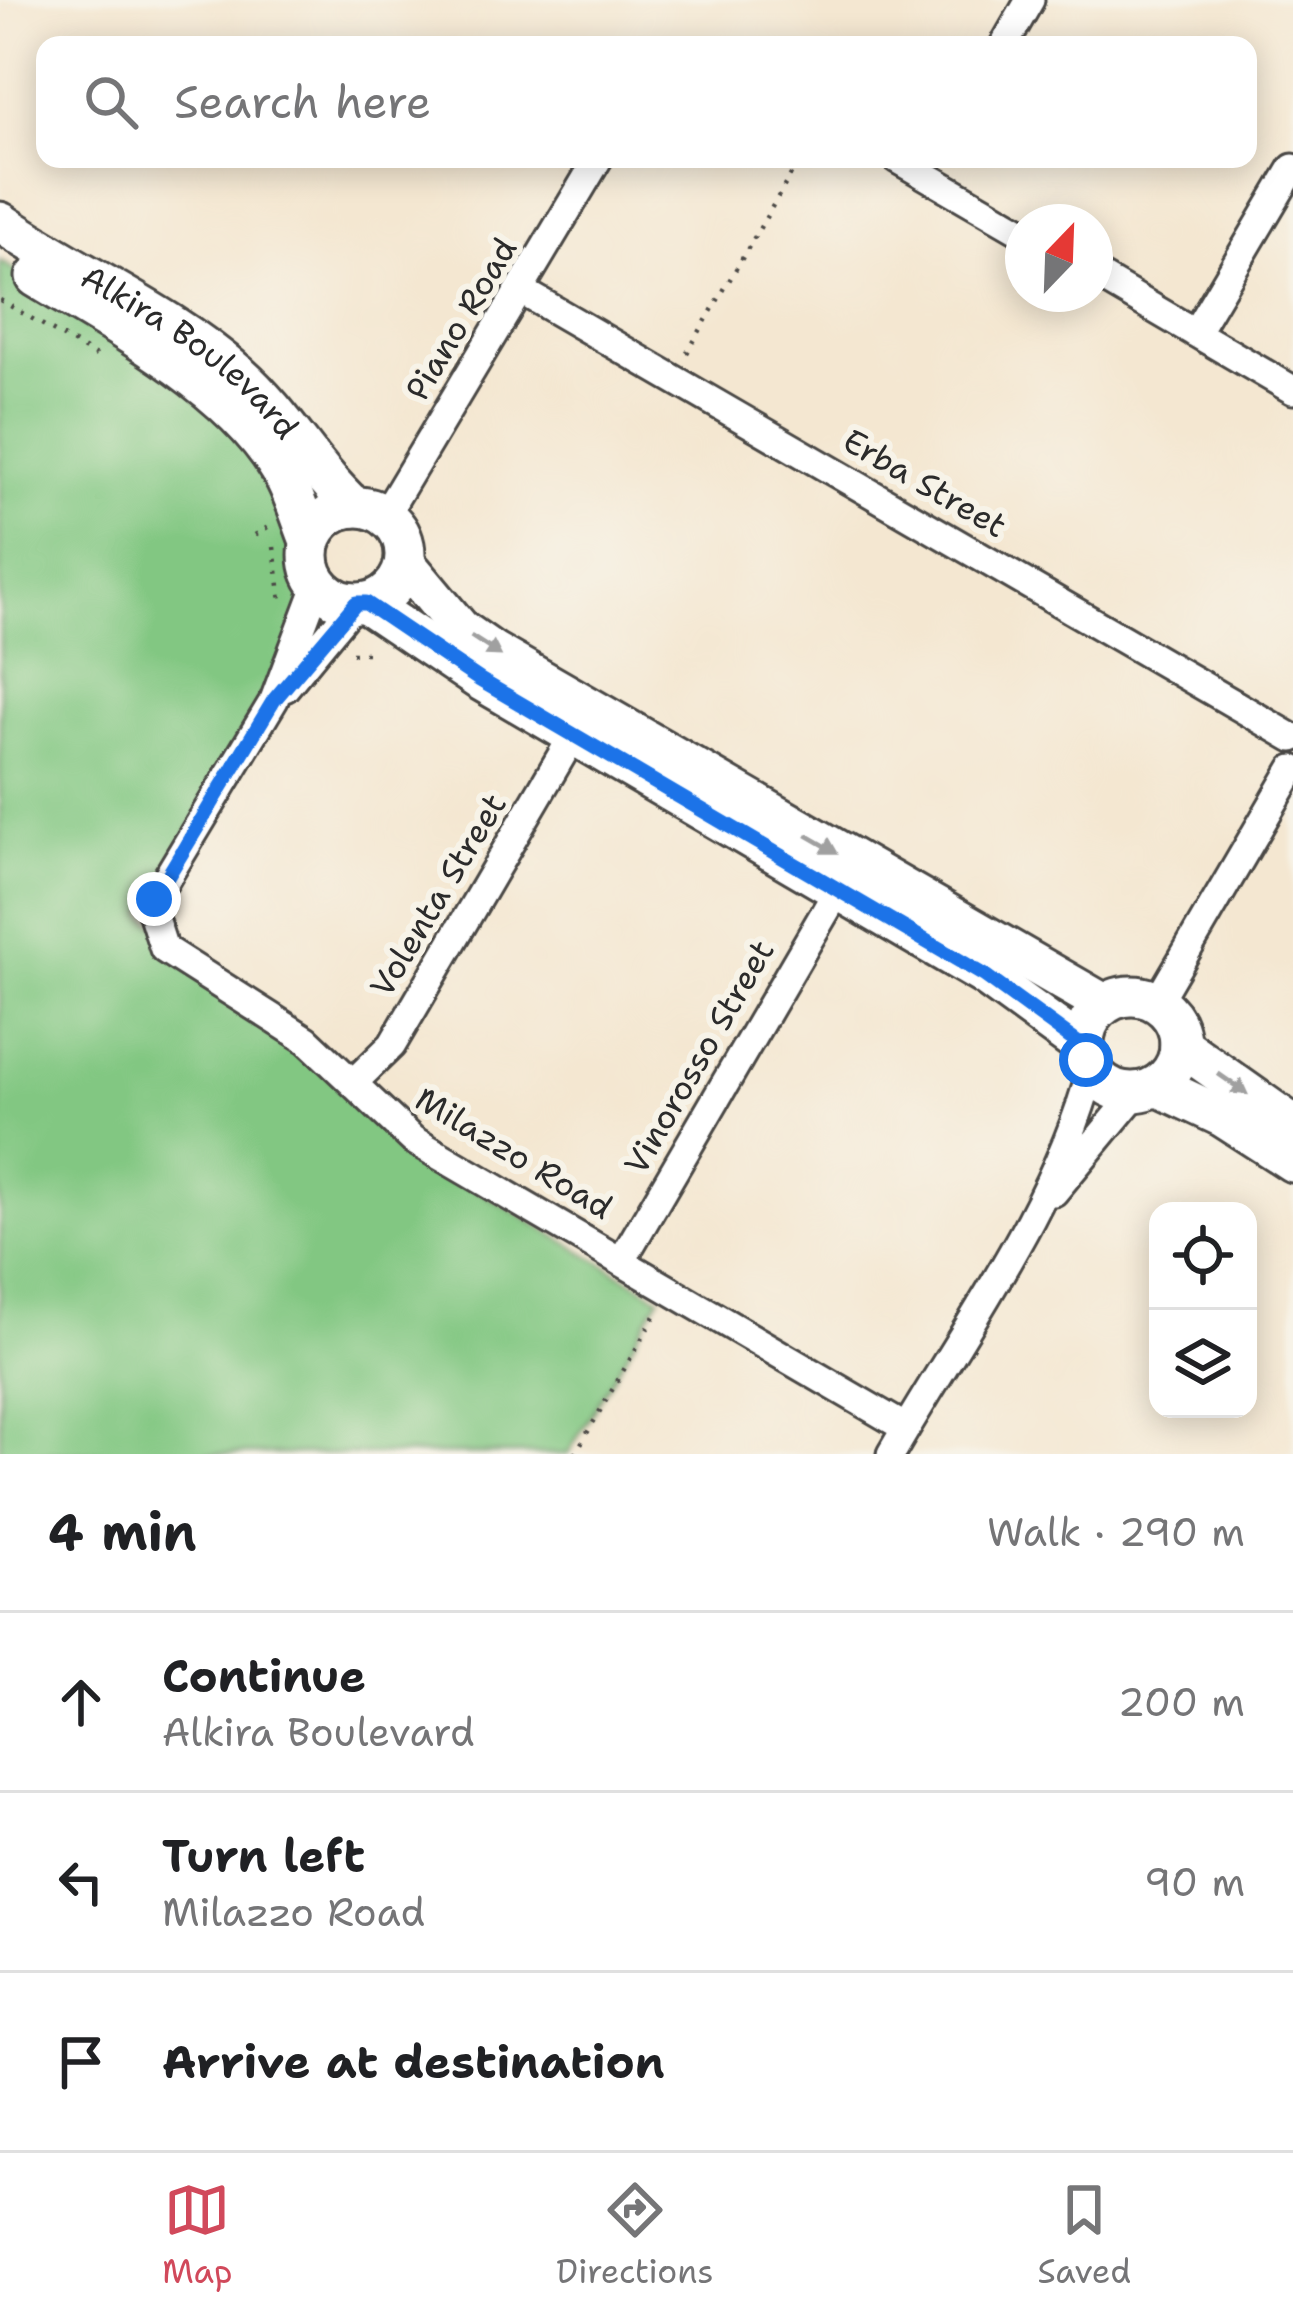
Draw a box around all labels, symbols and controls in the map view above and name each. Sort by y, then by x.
search box [36,36,1257,168]
icon: search [78,69,144,135]
text: Search here [174,72,431,132]
north arrow [1005,204,1113,312]
street label: Piano Road [395,229,527,409]
street label: Alkira Boulevard [73,254,310,448]
street label: Erba Street [835,418,1015,548]
one-way arrow [469,635,502,657]
street label: Volenta Street [359,785,517,1005]
one-way arrow [805,833,839,854]
route end [127,872,181,926]
street label: Vinorosso Street [614,931,784,1183]
route start [1059,1033,1113,1087]
one-way arrow [1217,1072,1249,1095]
street label: Milazzo Road [407,1076,621,1230]
map controls [1149,1202,1257,1418]
button: locate [1149,1202,1257,1310]
button: layers [1149,1310,1257,1418]
text: 4 min [48,1498,197,1566]
text: Walk · 290 m [987,1506,1245,1558]
text: Continue [162,1646,366,1706]
icon: ahead [48,1669,114,1735]
text: 200 m [1118,1676,1245,1728]
text: Alkira Boulevard [162,1706,475,1758]
text: Turn left [162,1826,365,1886]
icon: left [48,1849,114,1915]
text: 90 m [1144,1856,1245,1908]
text: Milazzo Road [162,1886,425,1938]
icon: arrive [48,2029,114,2095]
text: Arrive at destination [162,2032,665,2092]
tab: Map [162,2177,233,2294]
tab: Directions [556,2177,714,2294]
tab: Saved [1037,2177,1131,2294]

